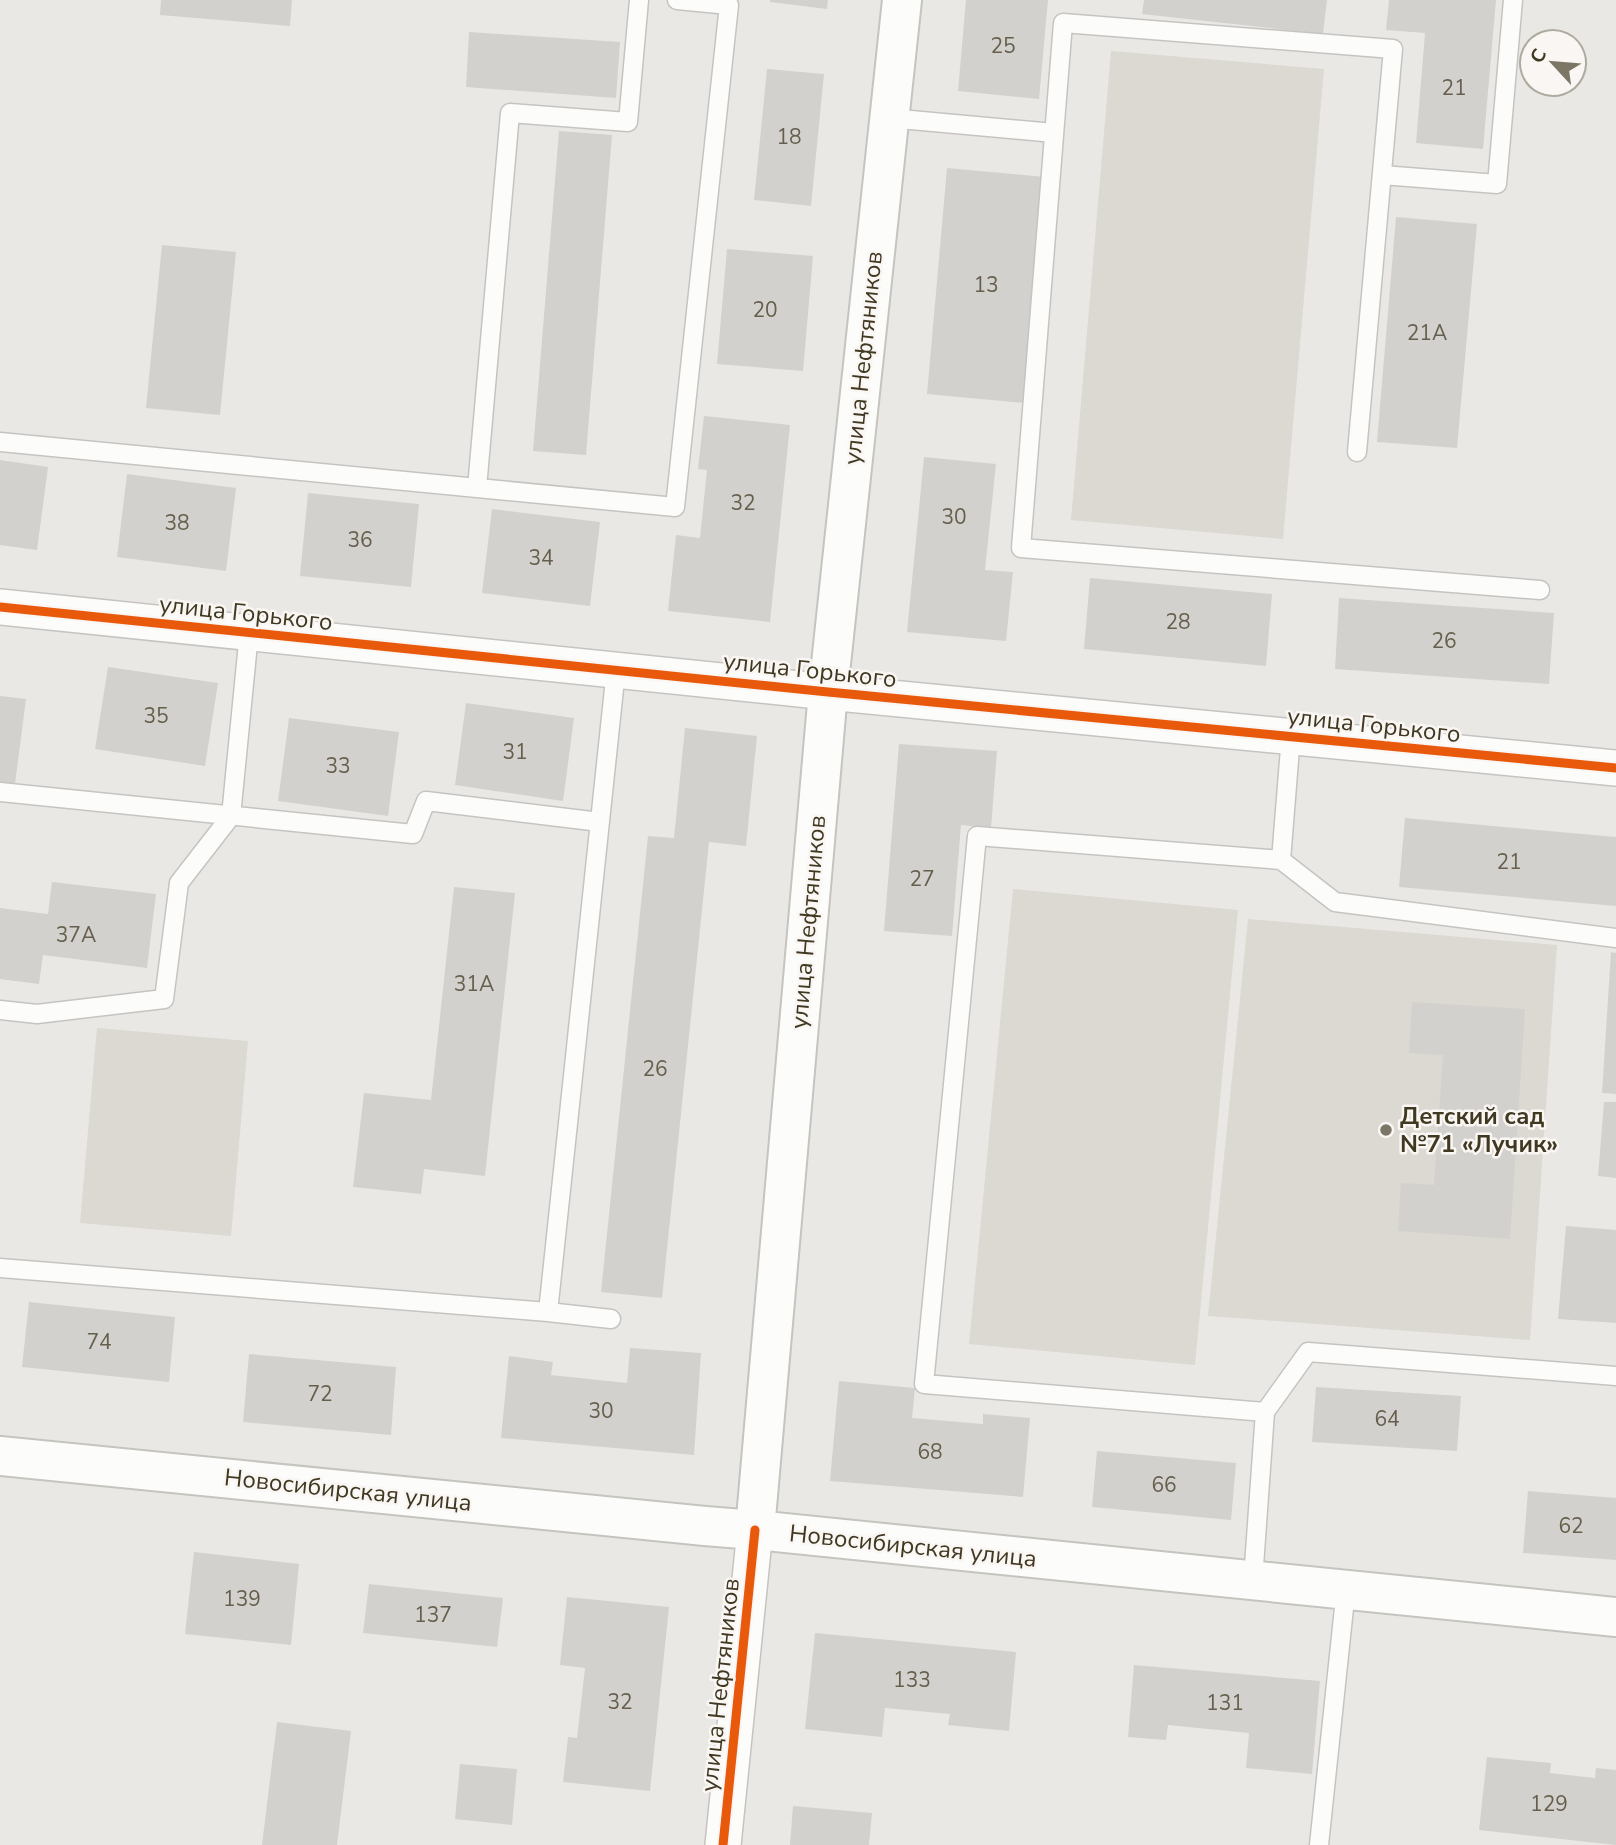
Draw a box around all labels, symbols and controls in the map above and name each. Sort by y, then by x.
north arrow [1518,28,1588,98]
house number: 25 [990,32,1016,60]
text: С [1524,44,1553,67]
house number: 21 [1441,74,1467,102]
house number: 18 [776,123,802,151]
street label: улица Нефтяников [836,250,890,466]
house number: 13 [973,271,999,299]
house number: 20 [752,296,778,324]
house number: 21А [1407,319,1447,347]
house number: 32 [730,489,756,517]
house number: 30 [941,503,967,531]
house number: 38 [164,509,190,537]
house number: 36 [347,526,373,554]
house number: 34 [528,544,554,572]
street label: улица Горького [158,588,334,638]
house number: 28 [1165,608,1191,636]
house number: 26 [1431,627,1457,655]
street label: улица Горького [722,645,898,695]
street label: улица Горького [1286,700,1462,750]
house number: 35 [143,702,169,730]
house number: 31 [502,738,528,766]
house number: 33 [325,752,351,780]
street label: улица Нефтяников [783,814,833,1030]
house number: 21 [1496,848,1522,876]
house number: 27 [909,865,935,893]
house number: 37А [56,921,96,949]
house number: 31А [454,970,494,998]
house number: 26 [642,1055,668,1083]
place label: Детский сад №71 «Лучик» [1400,1100,1558,1160]
marker: Детский сад №71 «Лучик» [1378,1122,1394,1138]
house number: 74 [86,1328,112,1356]
house number: 72 [307,1380,333,1408]
house number: 30 [588,1397,614,1425]
house number: 64 [1374,1405,1400,1433]
house number: 68 [917,1438,943,1466]
street label: Новосибирская улица [223,1461,473,1519]
house number: 66 [1151,1471,1177,1499]
house number: 62 [1558,1512,1584,1540]
street label: Новосибирская улица [788,1517,1038,1575]
street label: улица Нефтяников [693,1577,747,1793]
house number: 139 [223,1585,261,1613]
house number: 137 [414,1601,452,1629]
house number: 133 [893,1666,931,1694]
house number: 32 [607,1688,633,1716]
house number: 131 [1206,1689,1244,1717]
house number: 129 [1530,1790,1568,1818]

